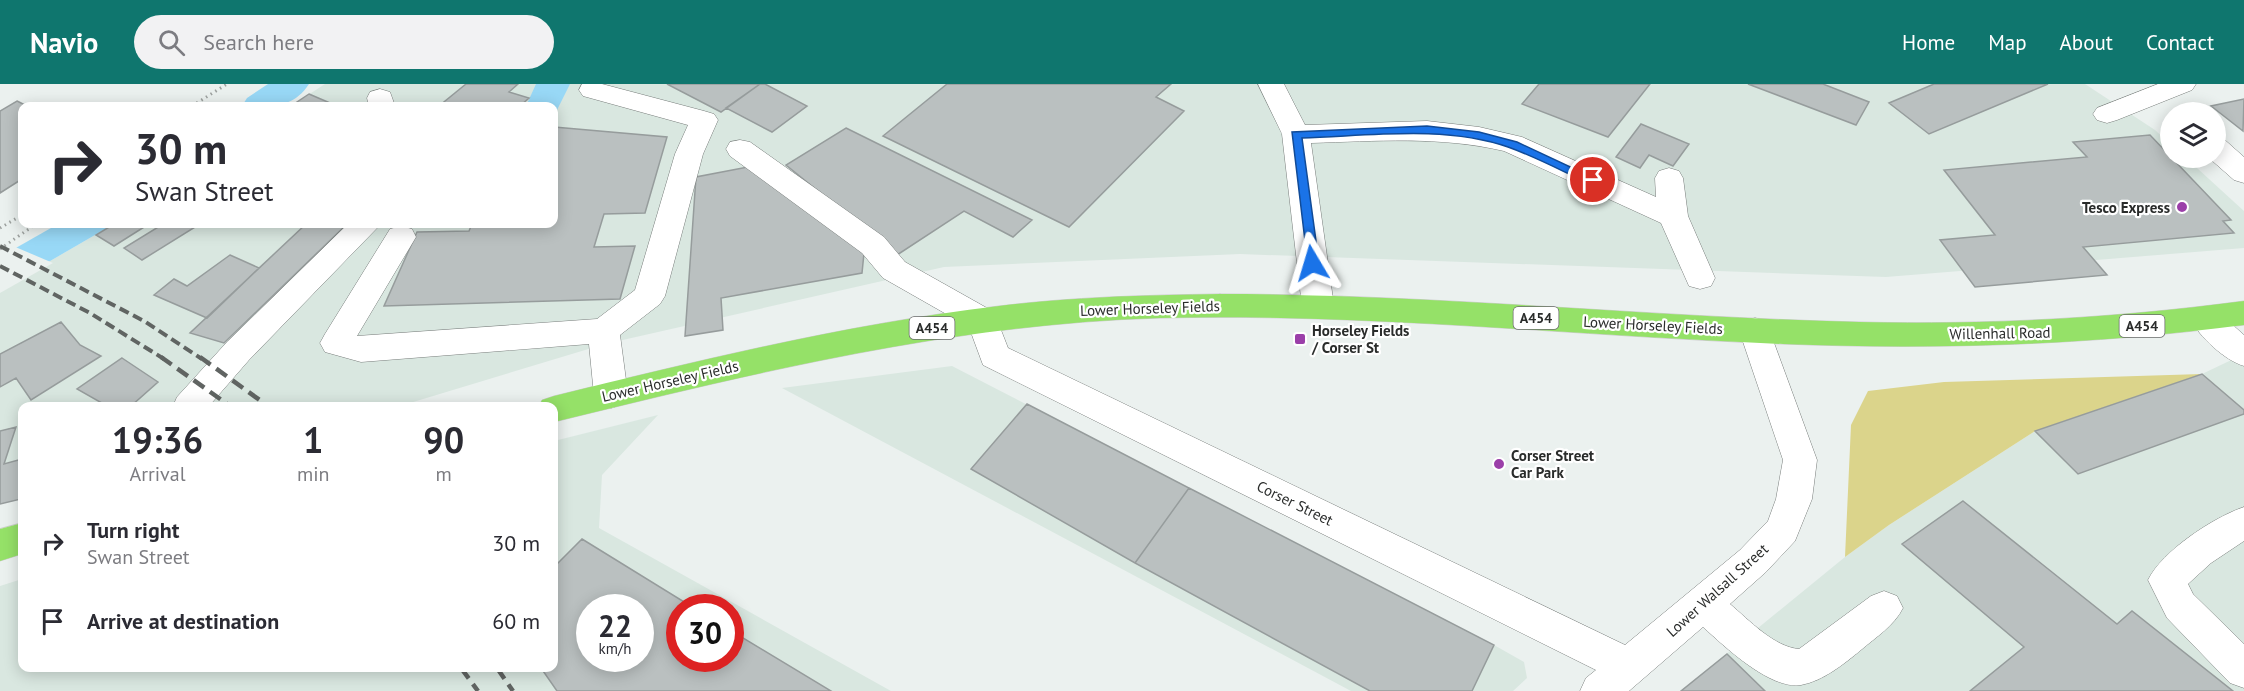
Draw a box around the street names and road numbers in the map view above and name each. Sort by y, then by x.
street label: Lower Horseley Fields [1080,296,1220,320]
road number: A454 [1514,307,1558,329]
street label: Lower Horseley Fields [1583,312,1723,338]
road number: A454 [2120,315,2164,337]
road number: A454 [910,317,954,339]
street label: Willenhall Road [1949,323,2051,343]
street label: Lower Horseley Fields [600,356,740,406]
street label: Corser Street [1254,476,1336,530]
street label: Lower Walsall Street [1662,539,1772,641]

